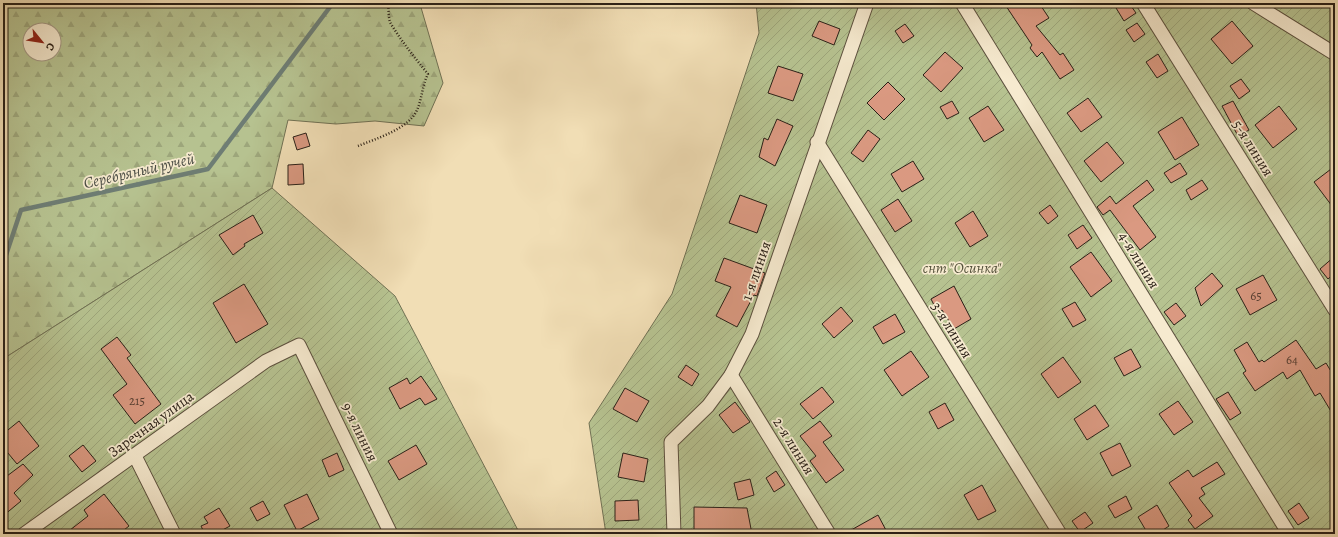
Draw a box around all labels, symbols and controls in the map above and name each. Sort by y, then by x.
north arrow [22,22,62,62]
text: С [42,40,58,54]
street label: 5-я линия [1228,116,1278,180]
water label: Серебряный ручей [81,148,197,194]
street label: 4-я линия [1114,228,1164,292]
street label: 1-я линия [736,239,776,303]
park label: снт "Осинка" [923,258,1002,278]
house number: 65 [1250,287,1262,304]
street label: 3-я линия [927,298,977,362]
house number: 64 [1286,351,1298,368]
street label: Заречная улица [104,386,198,462]
house number: 215 [129,392,145,409]
street label: 9-я линия [337,399,383,465]
street label: 2-я линия [769,414,819,478]

